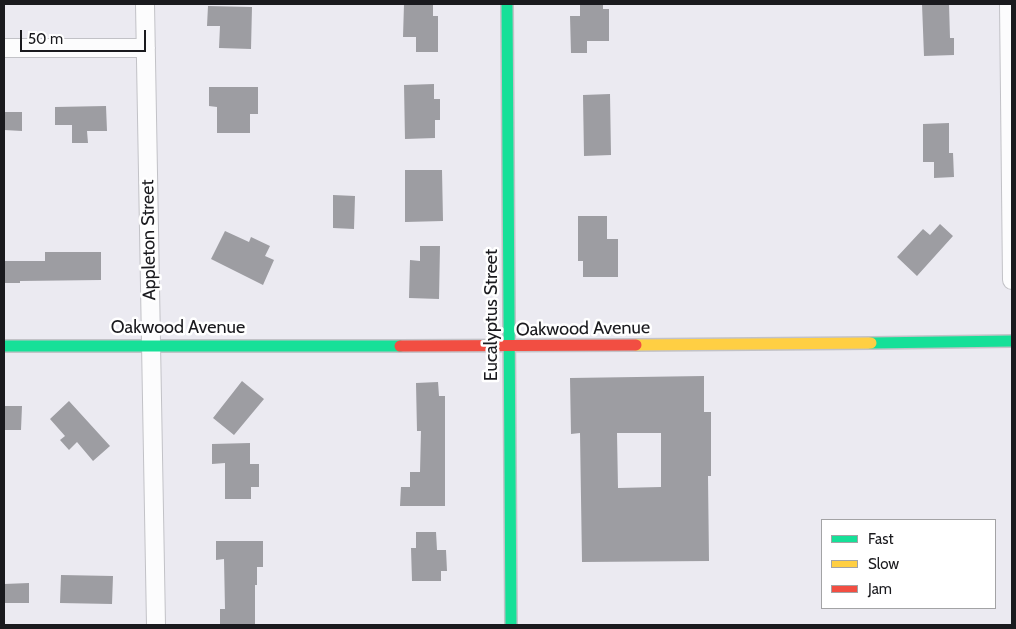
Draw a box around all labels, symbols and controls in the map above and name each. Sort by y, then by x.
scale bar [22,20,149,52]
text: 50 m [28,30,63,48]
street label: Appleton Street [137,179,161,301]
street label: Eucalyptus Street [481,249,503,381]
street label: Oakwood Avenue [111,317,245,339]
street label: Oakwood Avenue [516,317,650,341]
legend [821,519,996,609]
text: Fast [868,530,893,548]
text: Slow [868,555,899,573]
text: Jam [868,580,892,598]

